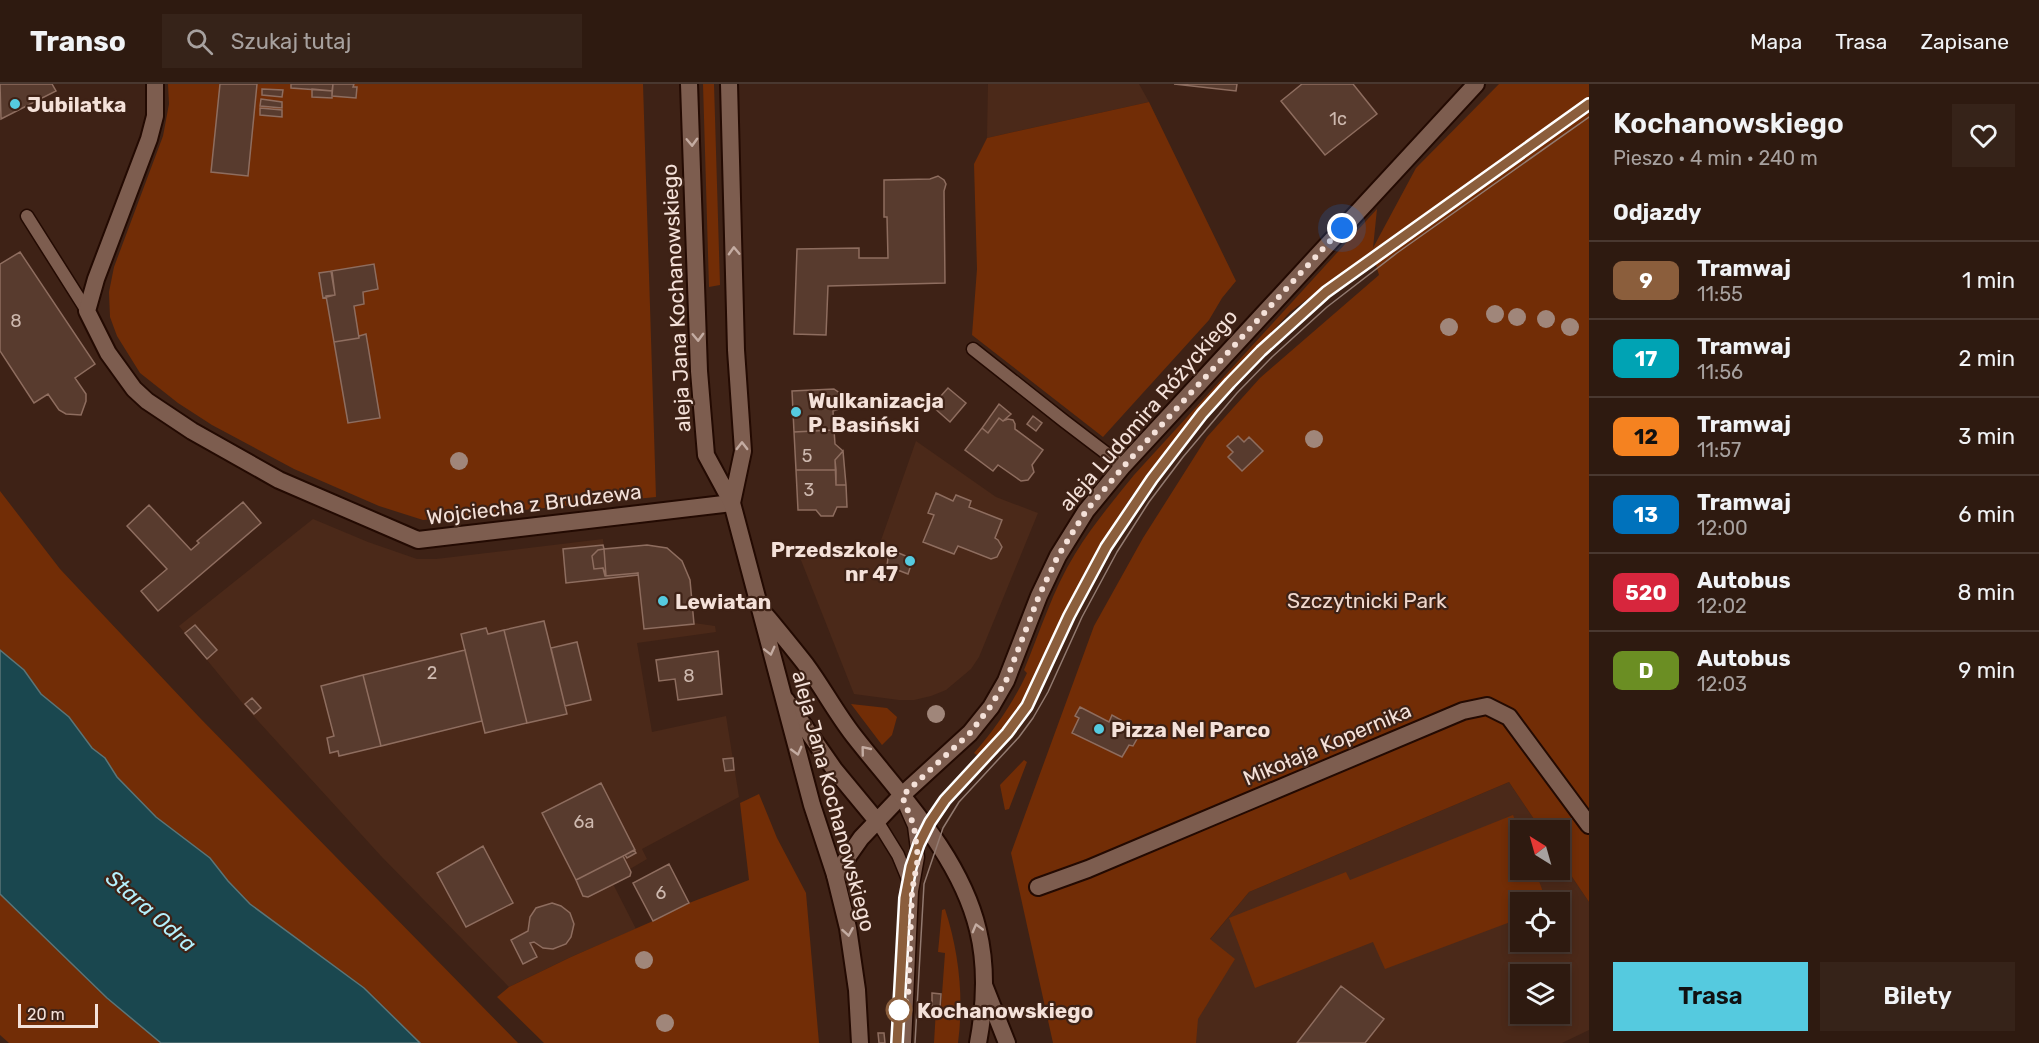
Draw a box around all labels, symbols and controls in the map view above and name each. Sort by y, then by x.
search box [162,14,582,68]
text: Transo [30,25,126,58]
icon: search [183,25,216,58]
text: Szukaj tutaj [231,28,351,55]
text: Mapa [1750,29,1802,54]
text: Trasa [1835,29,1887,54]
text: Zapisane [1920,29,2009,54]
place label: Jubilatka [27,92,126,117]
marker: Jubilatka [8,97,22,111]
button: heart [1952,104,2015,167]
text: Kochanowskiego [1613,107,1844,140]
house number: 1c [1329,108,1347,130]
one-way arrow [685,138,698,147]
text: Pieszo · 4 min · 240 m [1613,146,1818,170]
street label: aleja Jana Kochanowskiego [656,163,696,433]
text: Odjazdy [1613,199,1701,226]
your location [1327,213,1357,243]
one-way arrow [727,247,740,256]
text: Tramwaj [1697,255,1791,282]
text: 1 min [1962,267,2015,294]
text: 9 [1639,268,1653,293]
text: 11:55 [1697,282,1743,306]
street label: aleja Ludomira Różyckiego [1054,304,1242,516]
house number: 8 [10,310,22,332]
one-way arrow [692,333,705,342]
text: Tramwaj [1697,333,1791,360]
text: 2 min [1958,345,2015,372]
text: 17 [1635,346,1657,371]
text: 11:56 [1697,360,1743,384]
place label: Wulkanizacja P. Basiński [808,388,944,437]
marker: Wulkanizacja P. Basiński [789,405,803,419]
text: Tramwaj [1697,411,1791,438]
text: 3 min [1958,423,2015,450]
text: 12 [1634,424,1658,449]
text: 11:57 [1697,438,1741,462]
one-way arrow [736,441,748,450]
house number: 5 [802,445,812,467]
street label: Wojciecha z Brudzewa [425,478,643,530]
house number: 3 [804,479,814,501]
text: Tramwaj [1697,489,1791,516]
text: 6 min [1958,501,2015,528]
text: 13 [1634,502,1658,527]
text: 12:00 [1697,516,1748,540]
place label: Przedszkole nr 47 [771,537,898,586]
marker: Przedszkole nr 47 [903,554,917,568]
text: Autobus [1697,567,1791,594]
text: 8 min [1957,579,2015,606]
text: 520 [1625,580,1667,605]
park label: Szczytnicki Park [1287,588,1447,613]
place label: Lewiatan [675,589,771,614]
marker: Lewiatan [656,594,670,608]
text: 12:02 [1697,594,1747,618]
text: Autobus [1697,645,1791,672]
one-way arrow [762,646,775,656]
text: 9 min [1958,657,2015,684]
text: D [1638,658,1654,683]
house number: 2 [427,662,437,684]
house number: 8 [683,665,695,687]
street label: aleja Jana Kochanowskiego [787,668,881,934]
text: 12:03 [1697,672,1747,696]
street label: Mikołaja Kopernika [1239,697,1415,791]
place label: Pizza Nel Parco [1111,717,1270,742]
marker: Pizza Nel Parco [1092,722,1106,736]
one-way arrow [790,745,802,755]
one-way arrow [861,746,872,757]
house number: 6a [574,811,594,833]
north arrow [1510,820,1570,880]
map controls [1510,820,1570,1024]
water label: Stara Odra [100,864,202,958]
house number: 6 [656,882,667,904]
button: locate [1510,892,1570,952]
one-way arrow [971,923,984,933]
one-way arrow [842,928,854,937]
button: Trasa [1613,962,1808,1031]
button: Bilety [1820,962,2015,1031]
button: layers [1510,964,1570,1024]
marker: Kochanowskiego [886,997,912,1023]
place label: Kochanowskiego [917,998,1093,1023]
scale bar [18,1001,98,1028]
text: 20 m [27,1005,65,1024]

